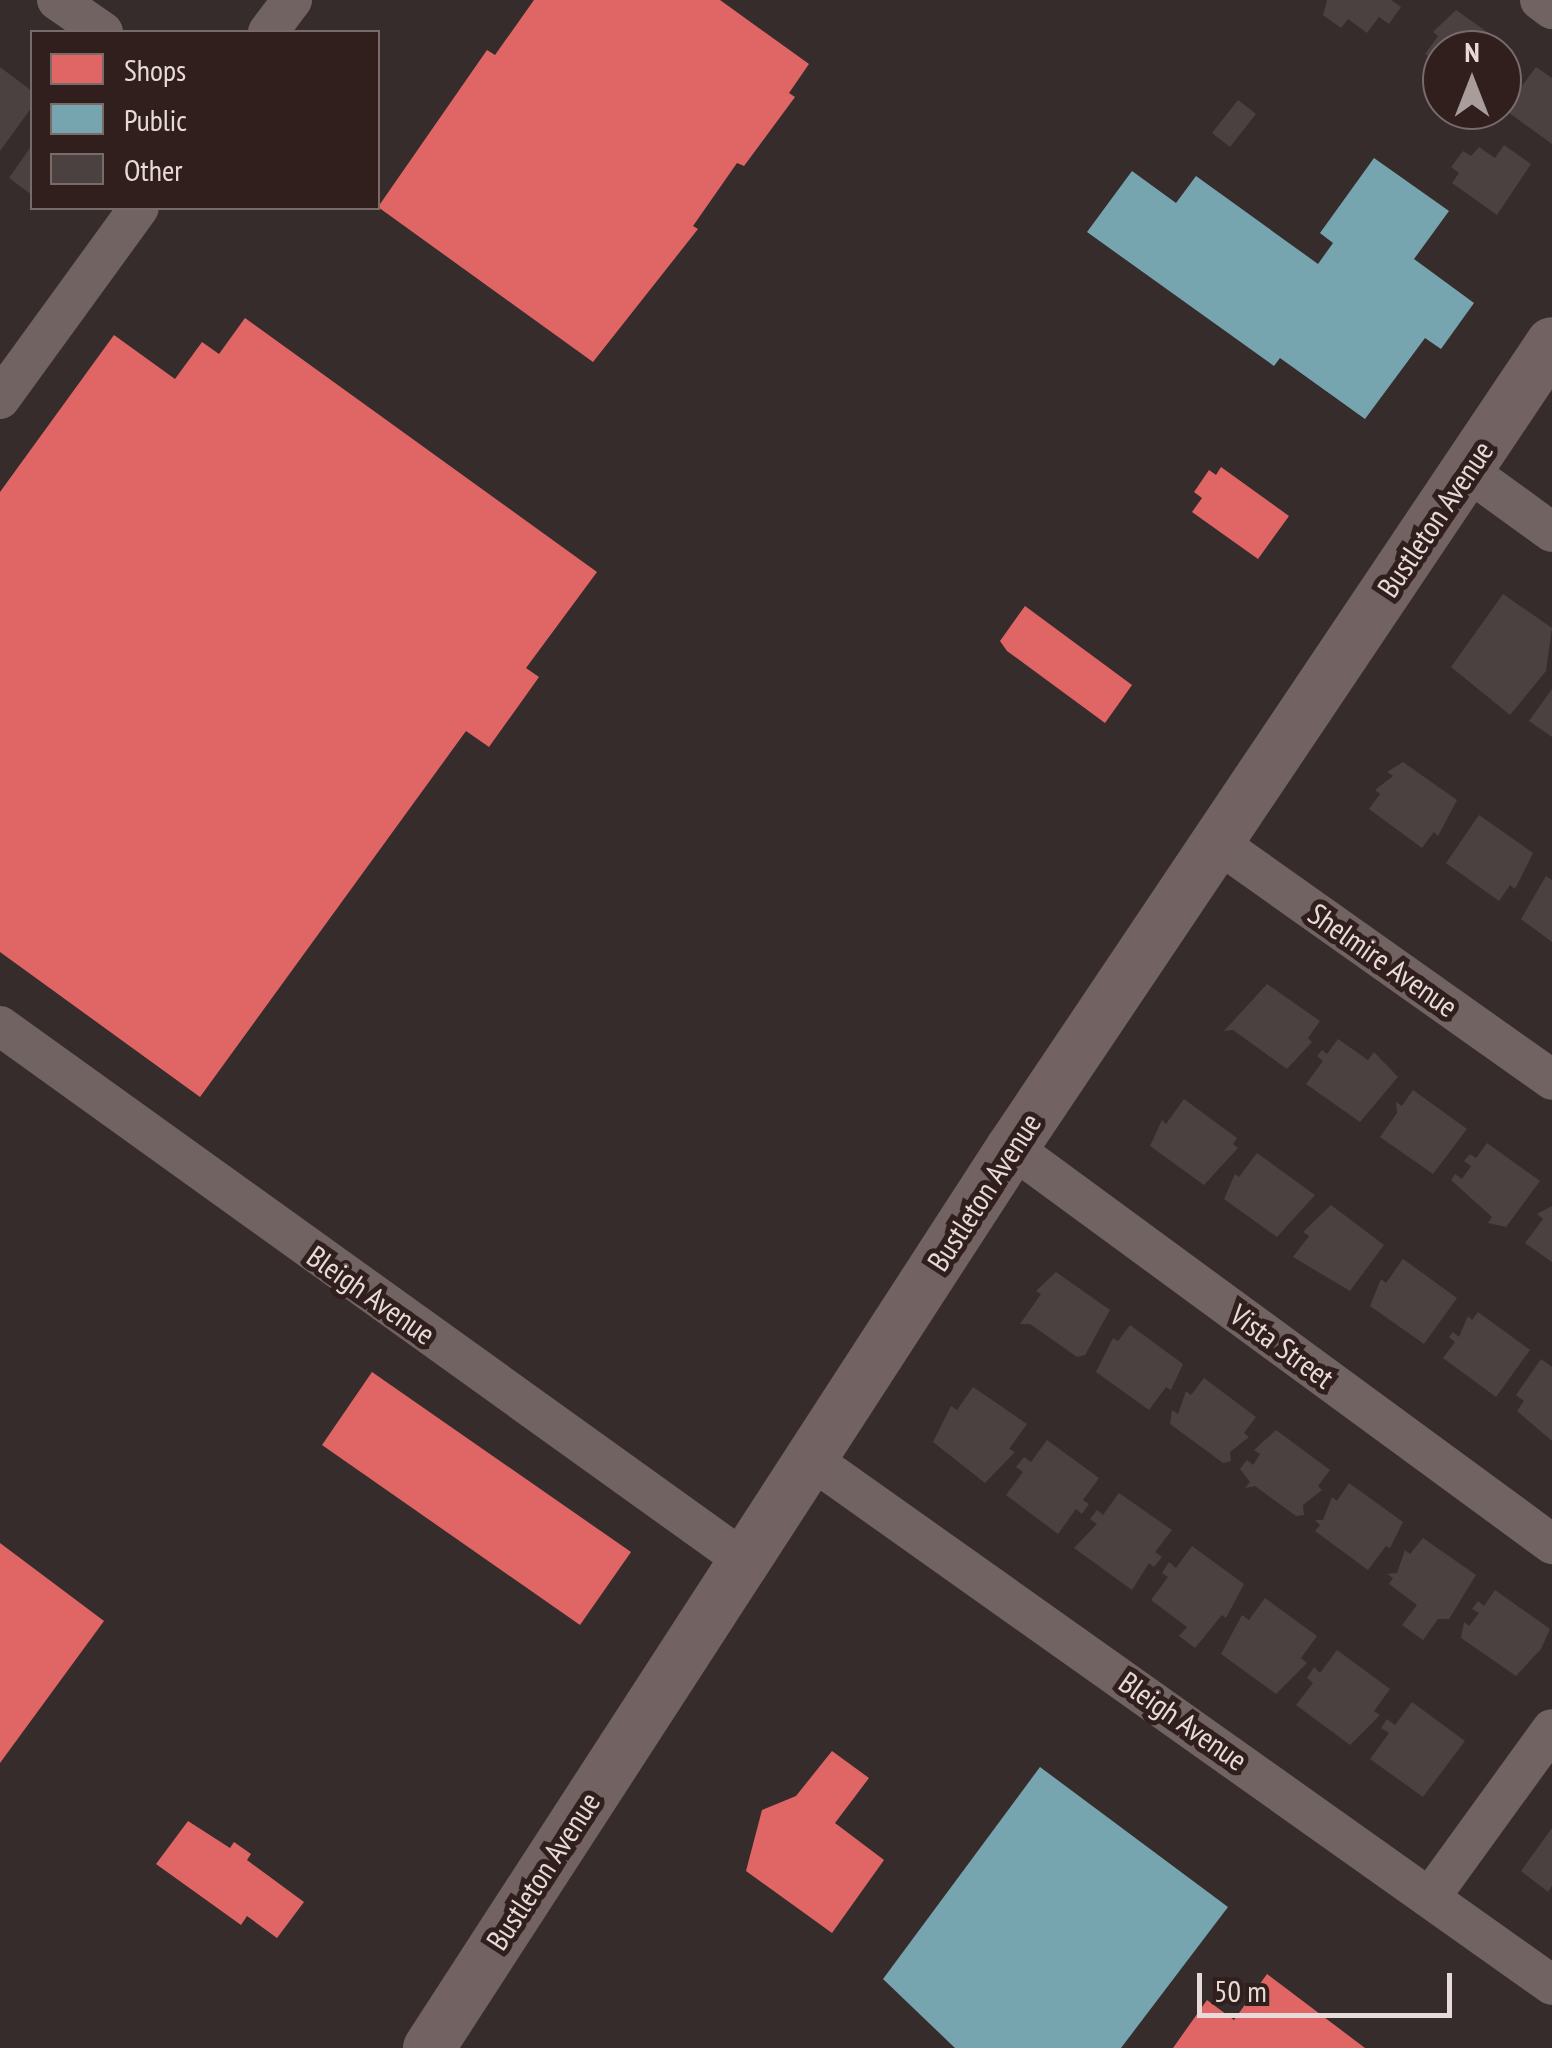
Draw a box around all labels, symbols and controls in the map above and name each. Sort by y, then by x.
legend [30,30,380,210]
north arrow [1422,30,1522,130]
text: N [1464,33,1480,70]
text: Shops [124,50,186,89]
text: Public [124,100,187,139]
text: Other [124,150,183,189]
street label: Bustleton Avenue [1369,434,1501,604]
street label: Shelmire Avenue [1301,895,1465,1025]
street label: Bustleton Avenue [920,1106,1048,1278]
street label: Bleigh Avenue [300,1238,442,1352]
street label: Vista Street [1223,1296,1341,1396]
street label: Bleigh Avenue [1112,1664,1254,1778]
street label: Bustleton Avenue [479,1785,607,1957]
scale bar [1202,1953,1457,2015]
text: 50 m [1214,1971,1267,2010]

